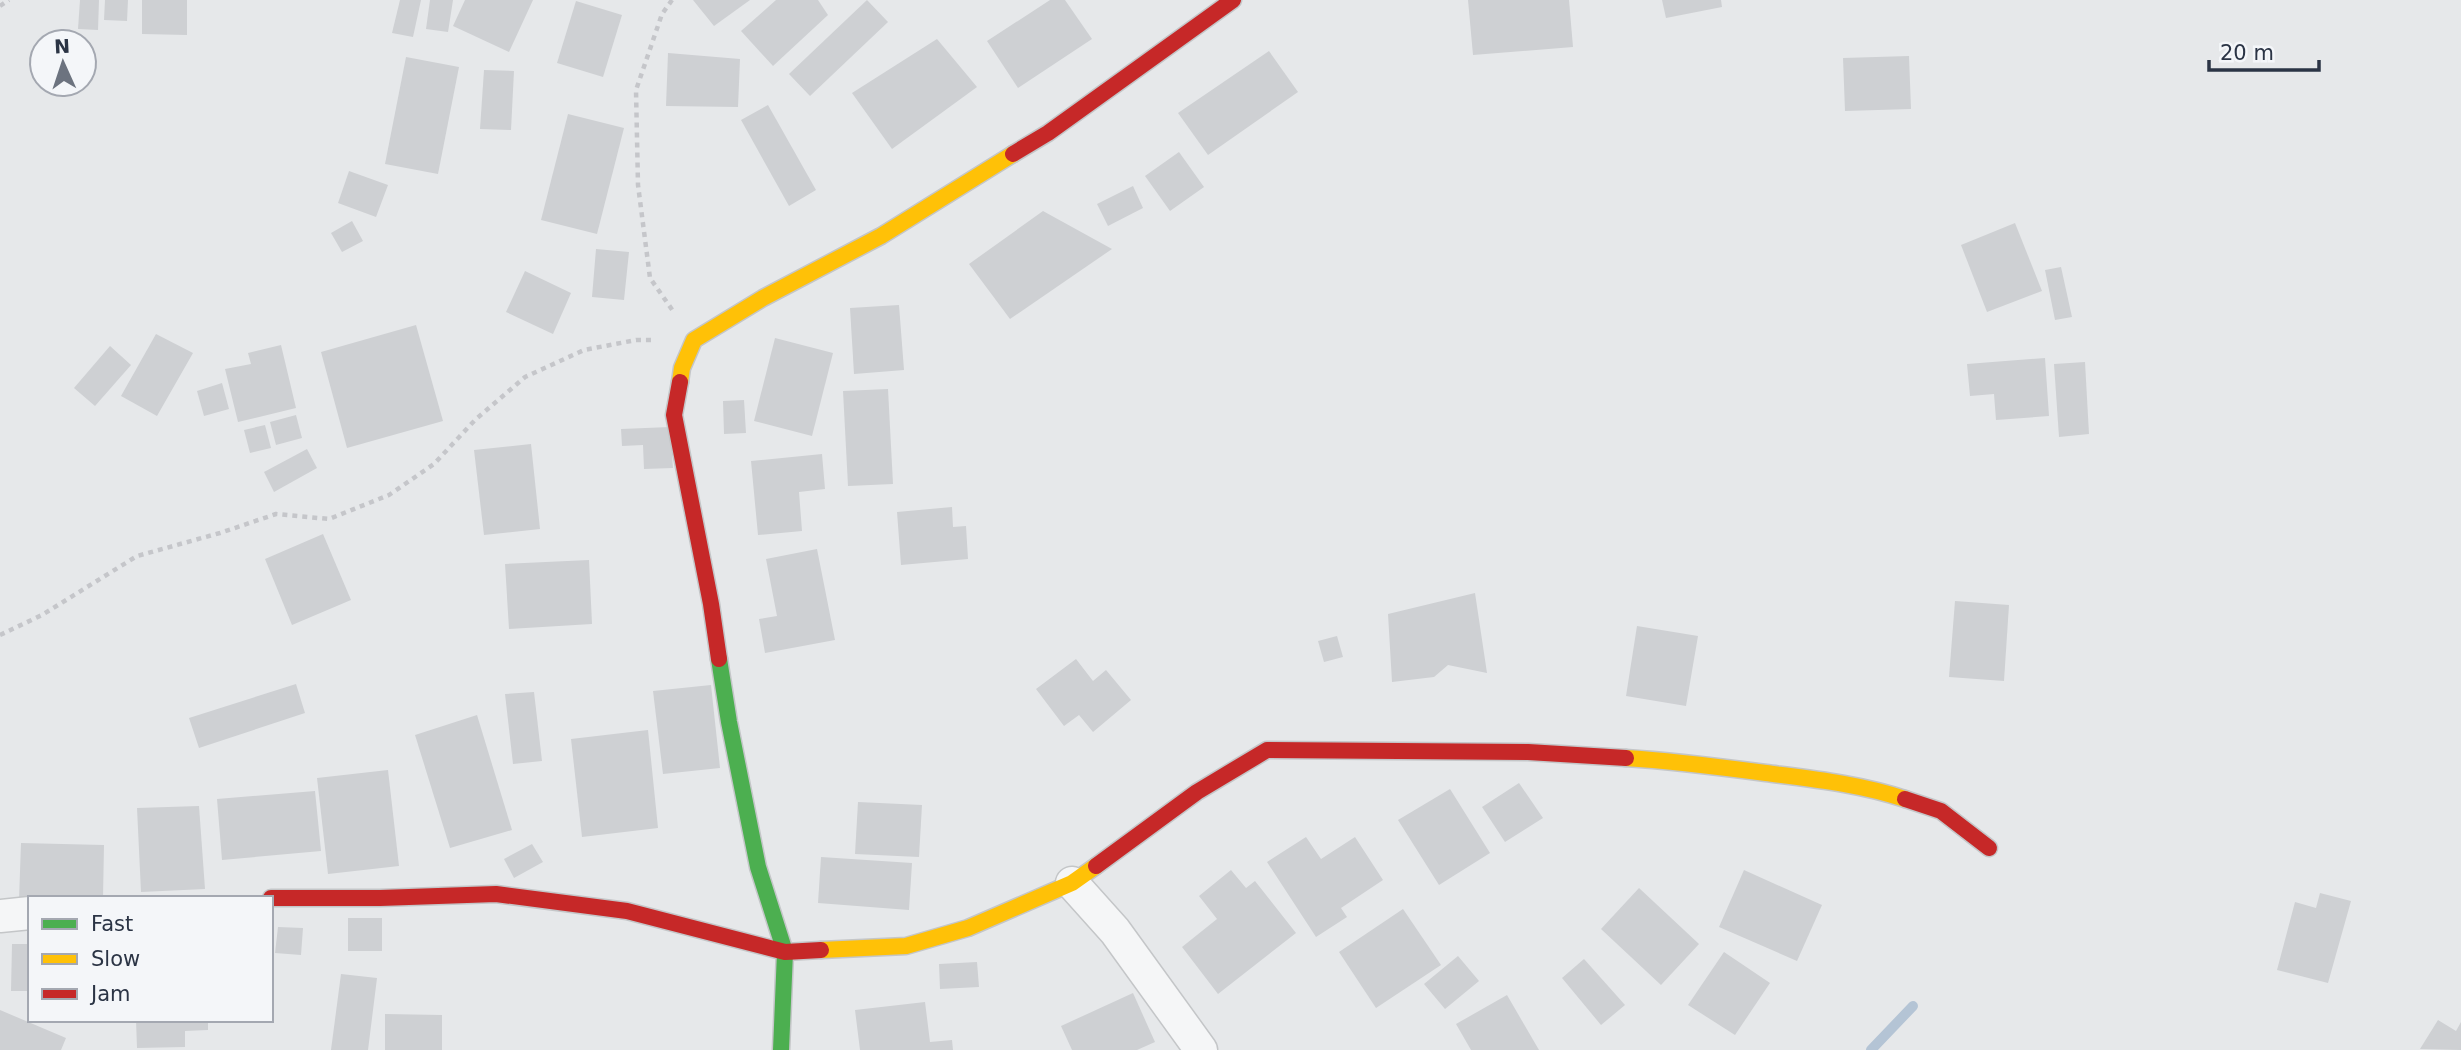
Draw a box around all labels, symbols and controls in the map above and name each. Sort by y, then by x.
north arrow [28,28,98,98]
scale bar [2209,28,2319,72]
text: N [54,35,71,57]
text: 20 m [2220,41,2274,65]
legend [28,896,273,1022]
text: Fast [91,912,133,936]
text: Slow [91,947,140,971]
text: Jam [89,982,131,1006]

